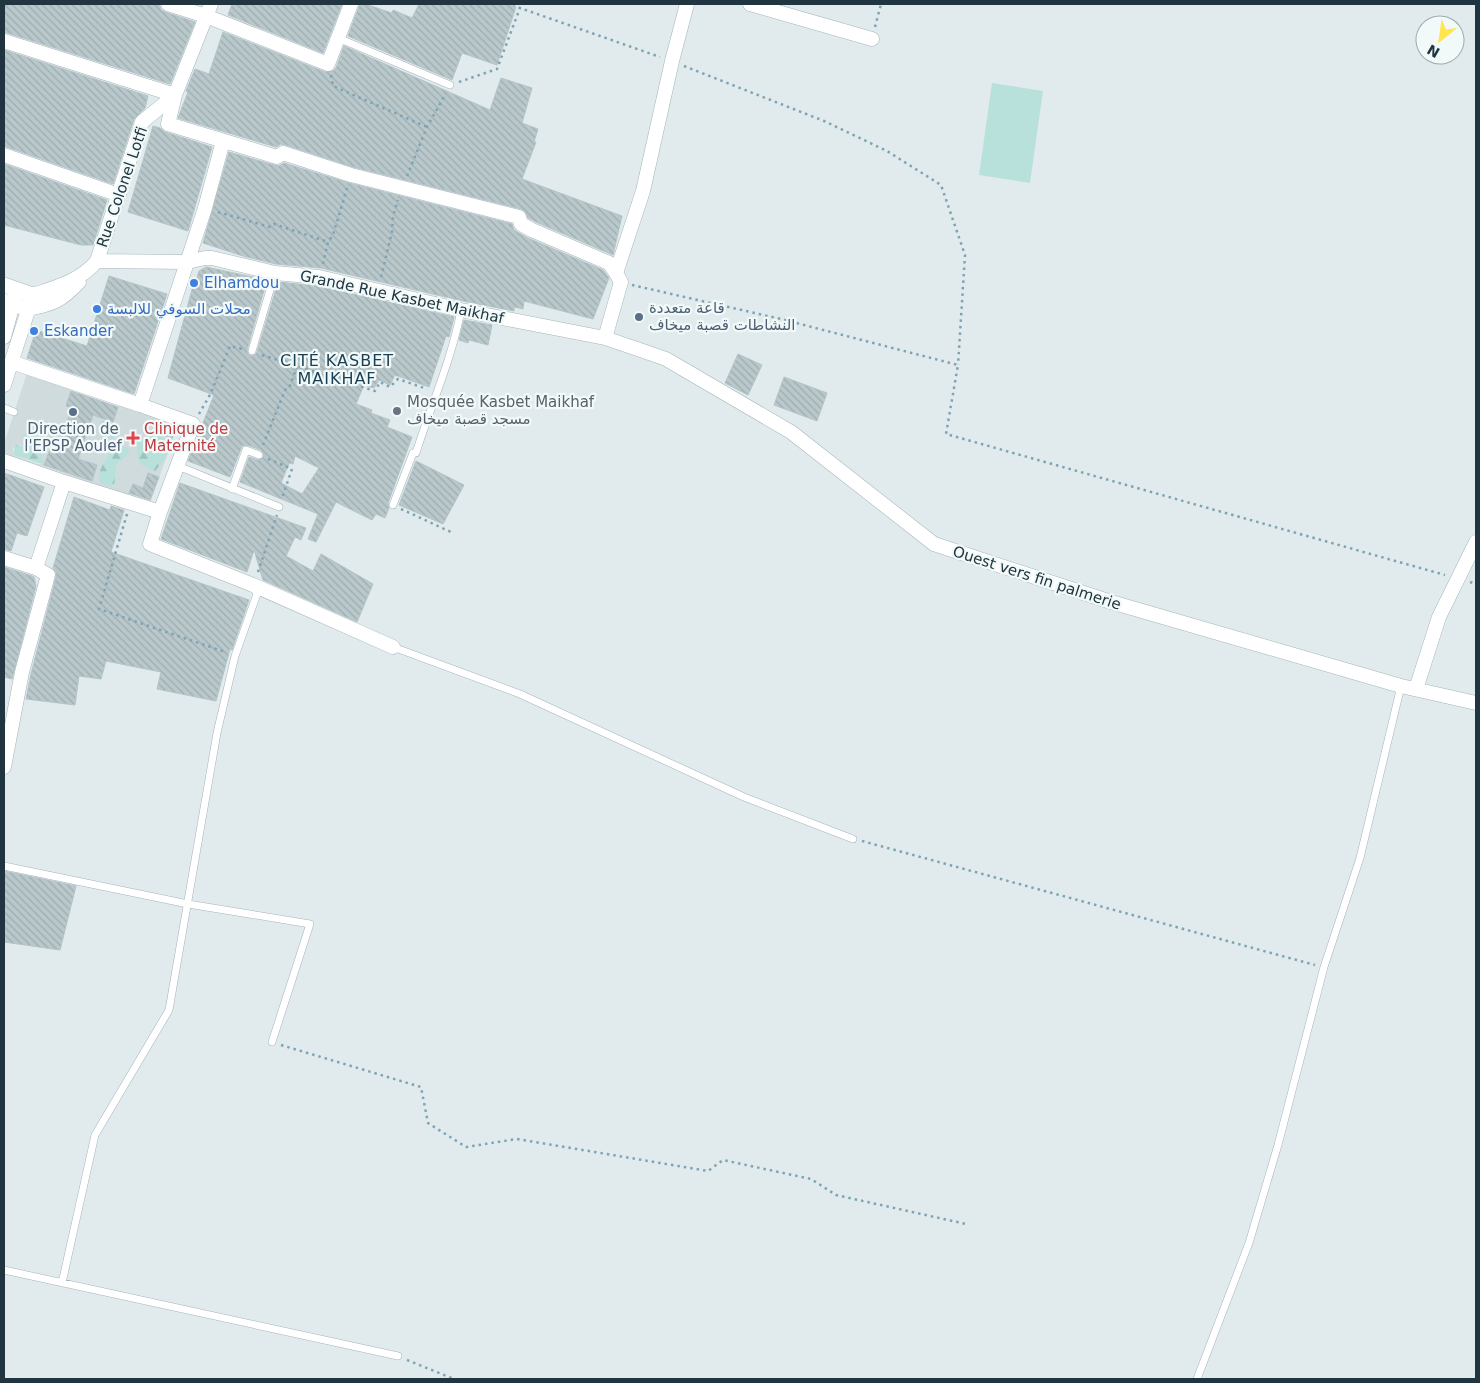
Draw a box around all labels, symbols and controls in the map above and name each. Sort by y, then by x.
north arrow [1415,15,1465,65]
text: N [1424,41,1443,61]
street label: Rue Colonel Lotfi [93,124,151,250]
street label: Grande Rue Kasbet Maikhaf [298,267,506,328]
place label: Elhamdou [204,274,279,292]
marker: Elhamdou [188,277,200,289]
place label: قاعة متعددة النشاطات قصبة ميخاف [649,299,796,334]
place label: محلات السوفي للالبسة [107,300,251,319]
marker: محلات السوفي للالبسة [91,303,103,315]
marker: قاعة متعددة النشاطات قصبة ميخاف [633,311,645,323]
place label: Eskander [44,322,114,340]
marker: Eskander [28,325,40,337]
district label: CITÉ KASBET MAIKHAF [280,351,394,388]
place label: Mosquée Kasbet Maikhaf مسجد قصبة ميخاف [407,393,595,428]
marker: Mosquée Kasbet Maikhaf مسجد قصبة ميخاف [391,405,403,417]
marker: Direction de l'EPSP Aoulef [67,406,79,418]
place label: Direction de l'EPSP Aoulef [24,420,122,455]
place label: Clinique de Maternité [144,420,228,455]
marker: Clinique de Maternité [126,431,140,445]
street label: Ouest vers fin palmerie [951,542,1123,614]

